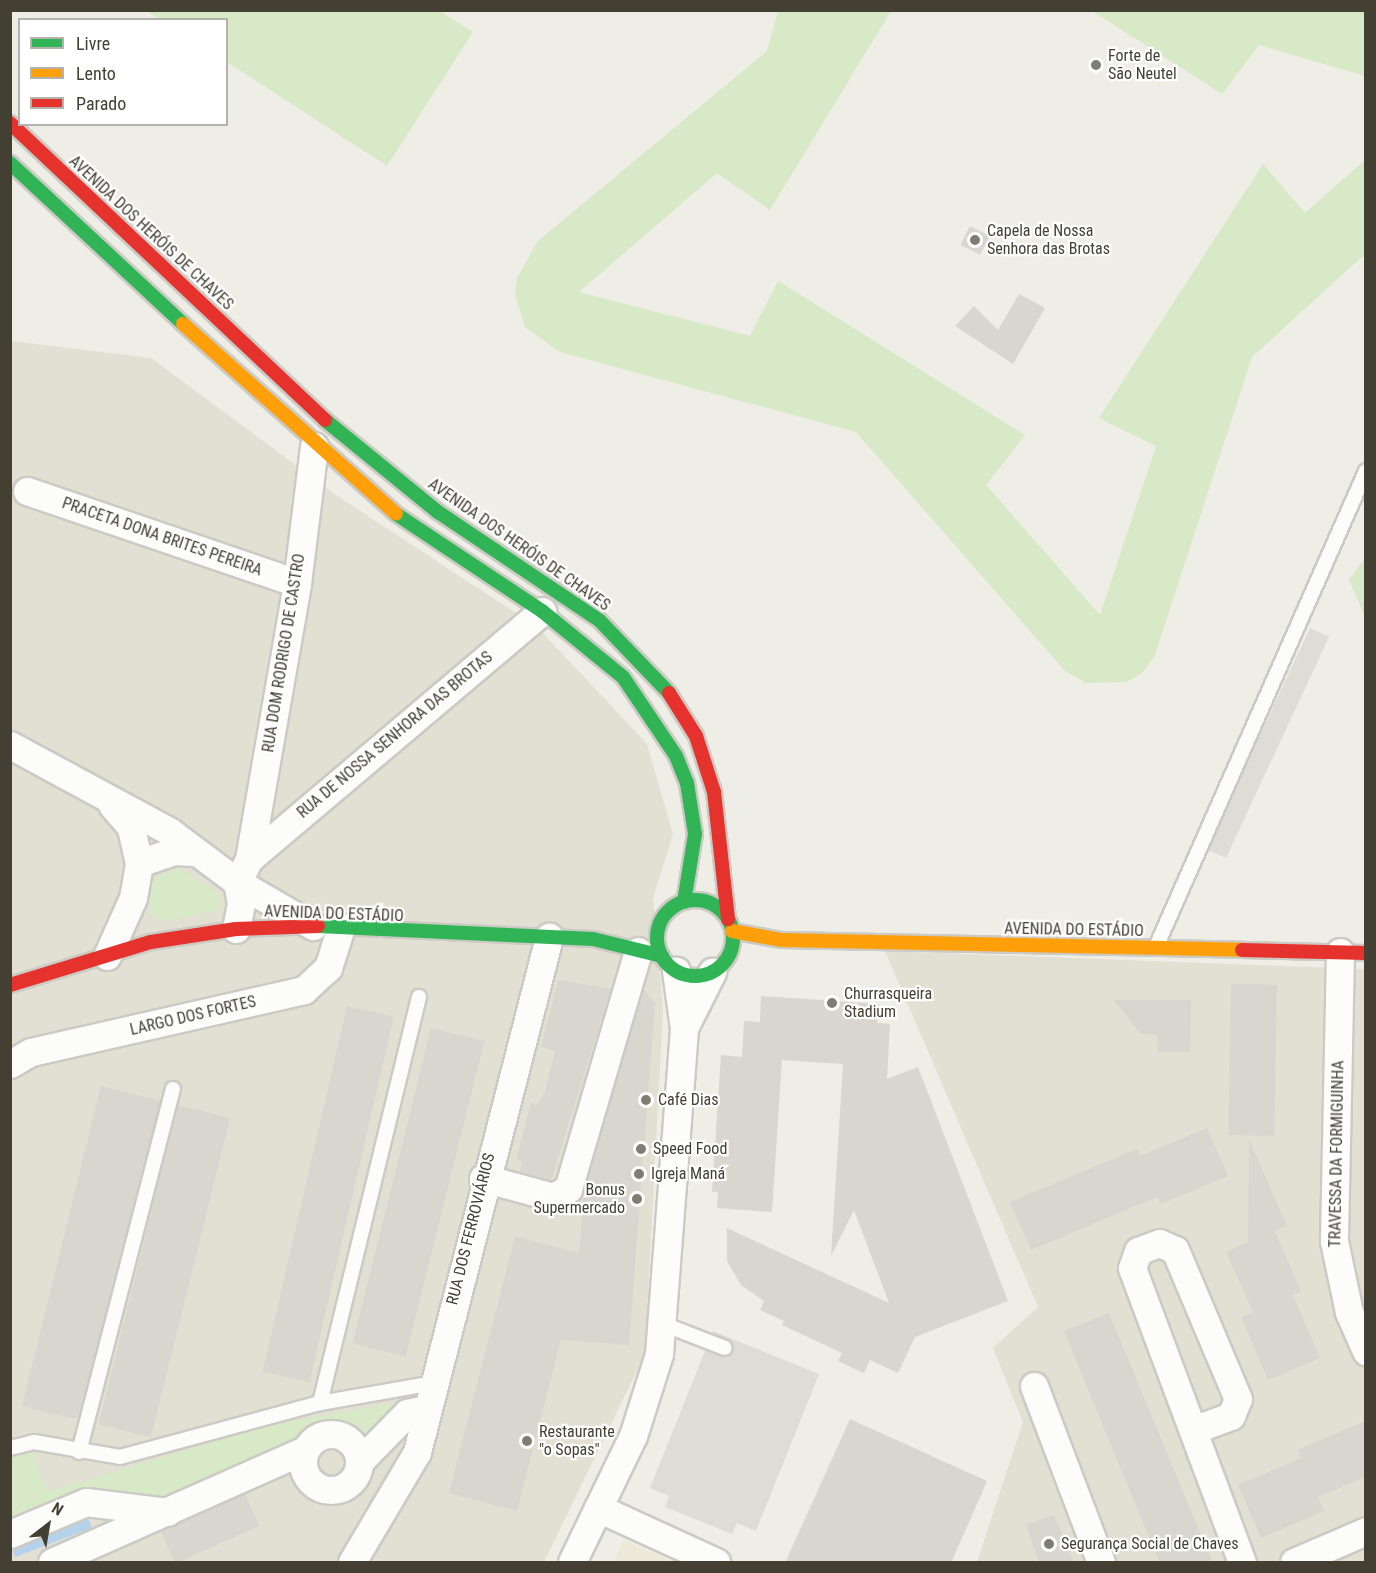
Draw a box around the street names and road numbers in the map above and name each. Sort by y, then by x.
street label: AVENIDA DOS HERÓIS DE CHAVES [65,152,237,314]
street label: AVENIDA DOS HERÓIS DE CHAVES [424,475,614,615]
street label: PRACETA DONA BRITES PEREIRA [59,494,265,580]
street label: RUA DOM RODRIGO DE CASTRO [259,552,309,754]
street label: RUA DE NOSSA SENHORA DAS BROTAS [293,648,497,822]
street label: AVENIDA DO ESTÁDIO [264,902,404,926]
street label: AVENIDA DO ESTÁDIO [1004,919,1144,941]
street label: LARGO DOS FORTES [128,992,258,1040]
street label: TRAVESSA DA FORMIGUINHA [1326,1060,1348,1248]
street label: RUA DOS FERROVIÁRIOS [443,1151,499,1307]

